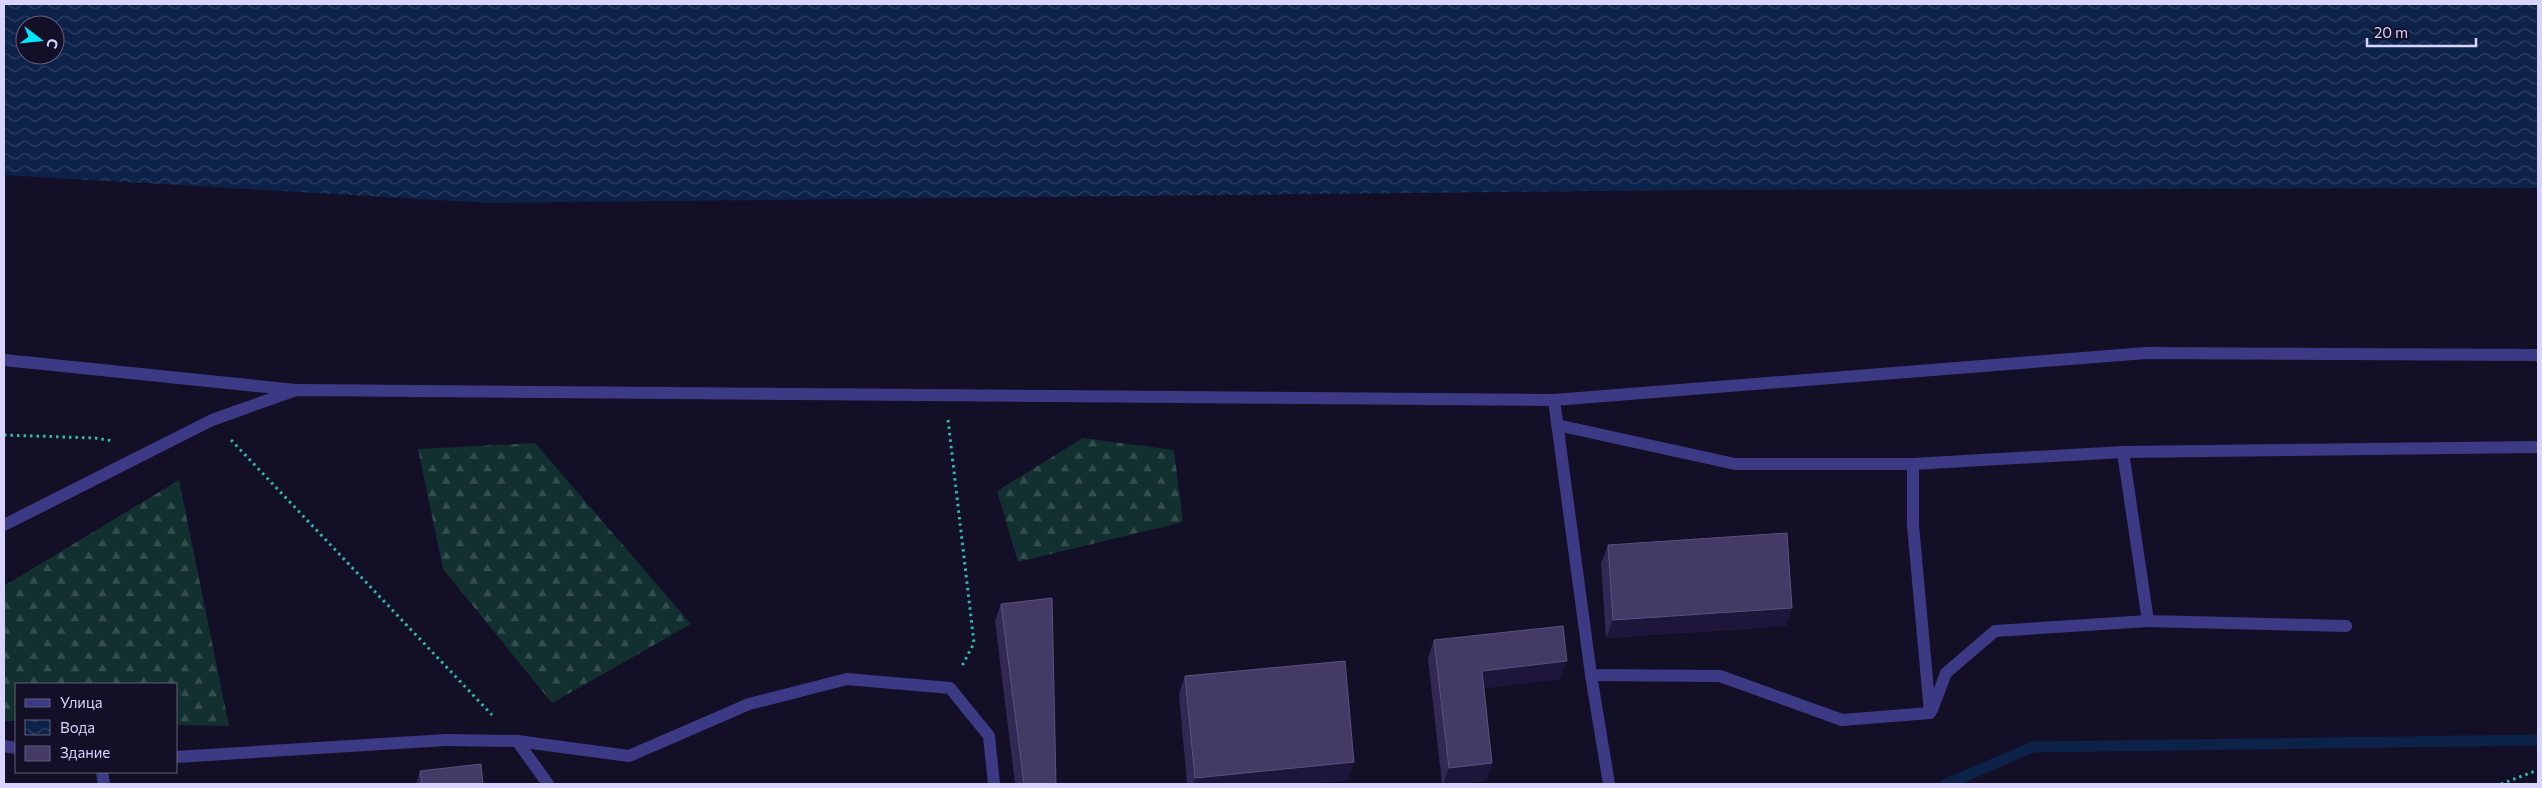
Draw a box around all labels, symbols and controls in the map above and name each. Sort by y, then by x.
north arrow [15,15,65,65]
scale bar [2367,15,2476,47]
text: 20 m [2374,23,2408,41]
text: С [43,37,62,51]
legend [15,683,178,773]
text: Улица [60,693,102,711]
text: Вода [60,718,95,736]
text: Здание [60,743,110,761]

